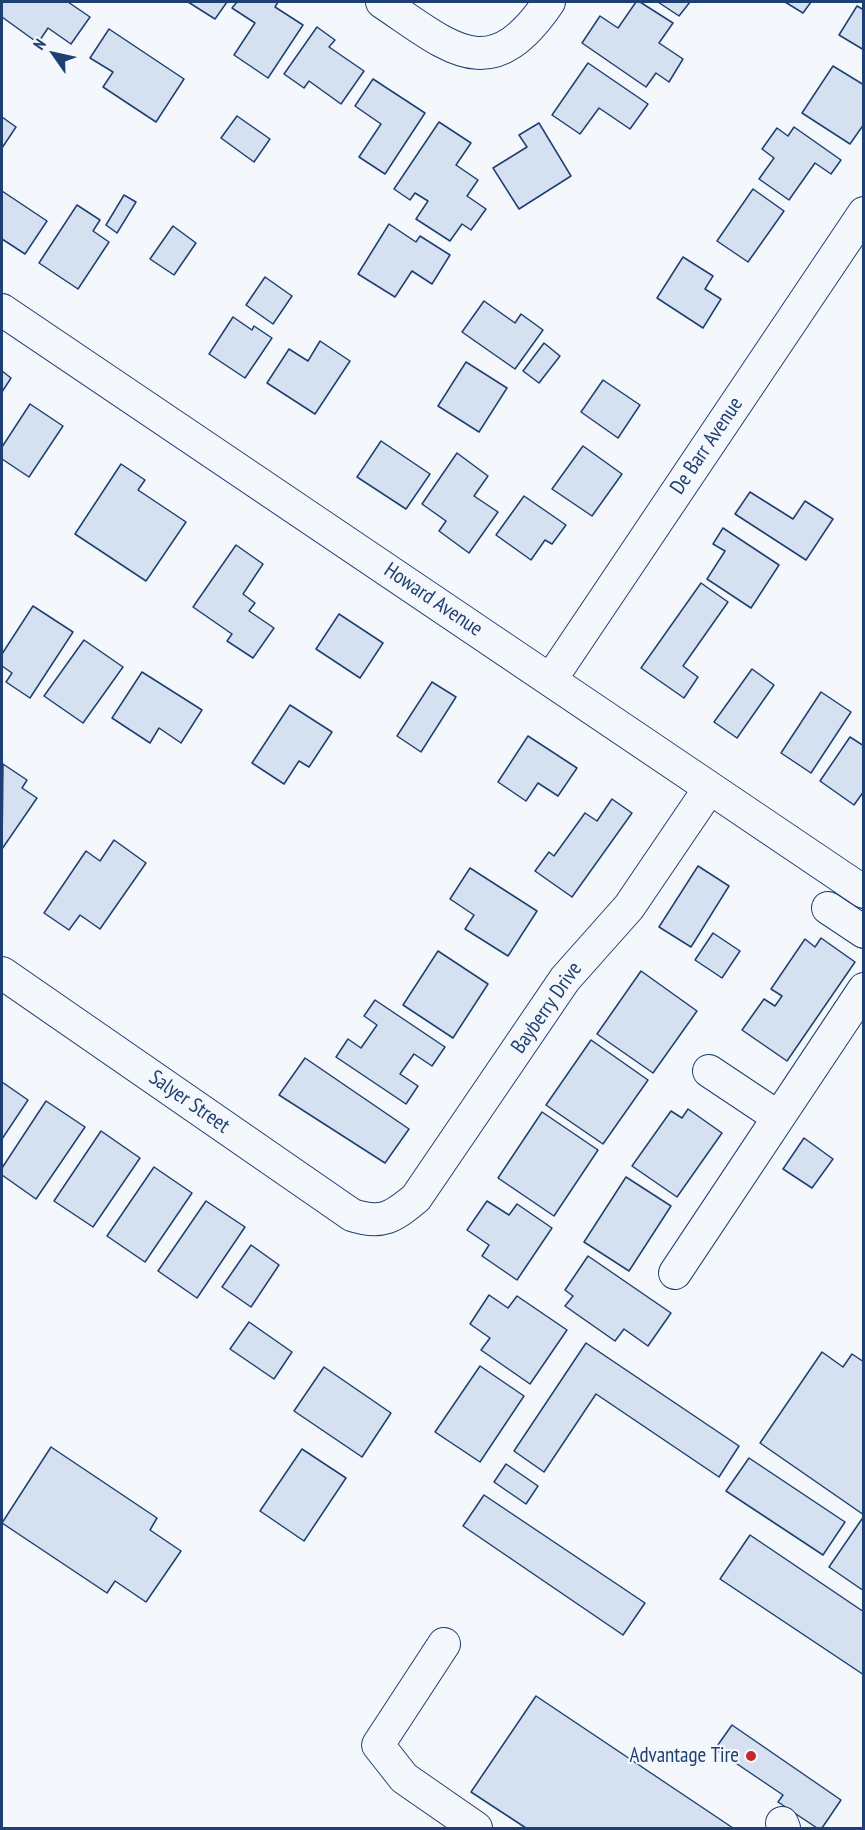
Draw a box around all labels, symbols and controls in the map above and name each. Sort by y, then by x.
north arrow [24,24,84,84]
text: N [28,35,50,53]
street label: De Barr Avenue [665,393,749,499]
street label: Howard Avenue [379,558,487,642]
street label: Bayberry Drive [506,957,588,1059]
street label: Salyer Street [144,1065,234,1139]
place label: Advantage Tire [629,1743,739,1769]
marker: Advantage Tire [744,1749,758,1763]

